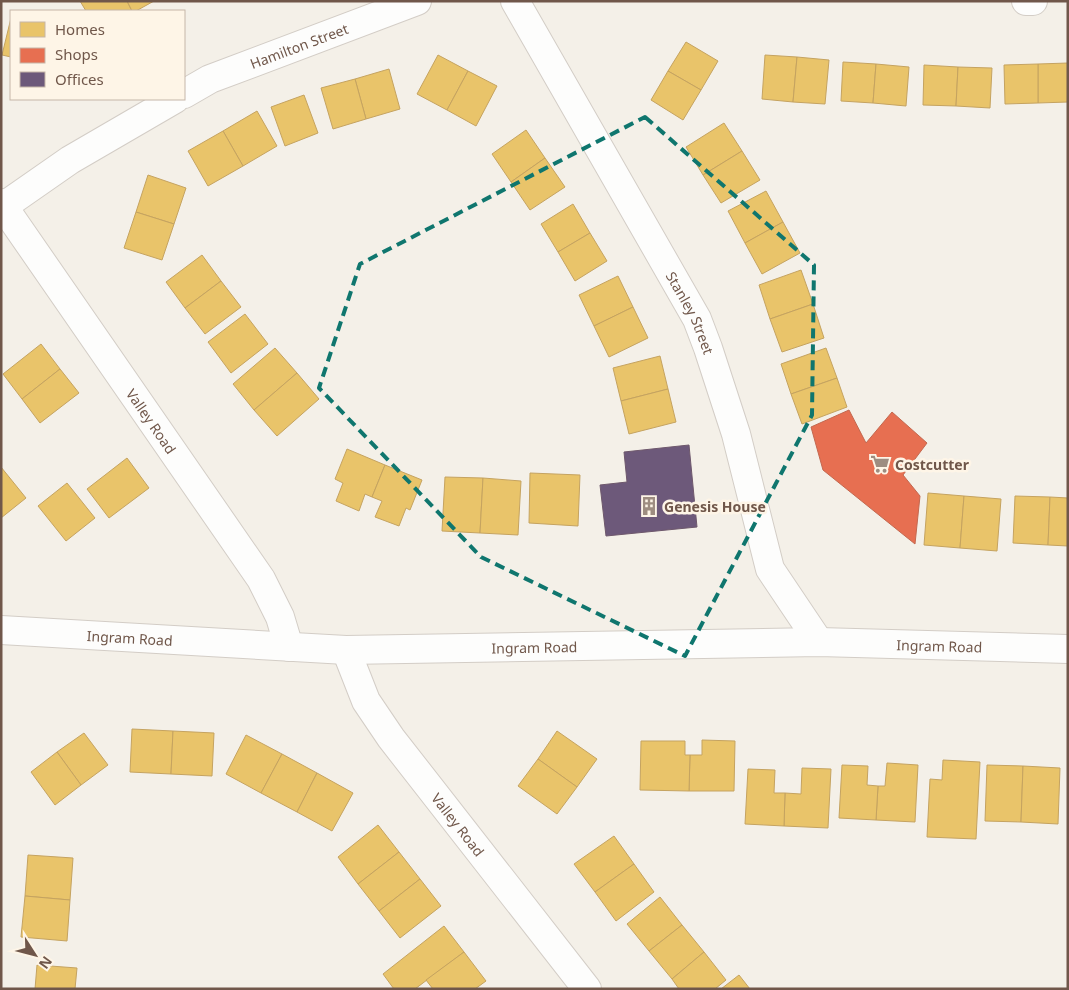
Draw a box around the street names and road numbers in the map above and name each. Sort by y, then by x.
street label: Hamilton Street [247,18,351,73]
street label: Stanley Street [662,268,719,356]
street label: Valley Road [122,385,181,457]
street label: Ingram Road [86,625,173,649]
street label: Ingram Road [896,635,982,656]
street label: Ingram Road [491,637,577,657]
street label: Valley Road [428,789,489,860]

